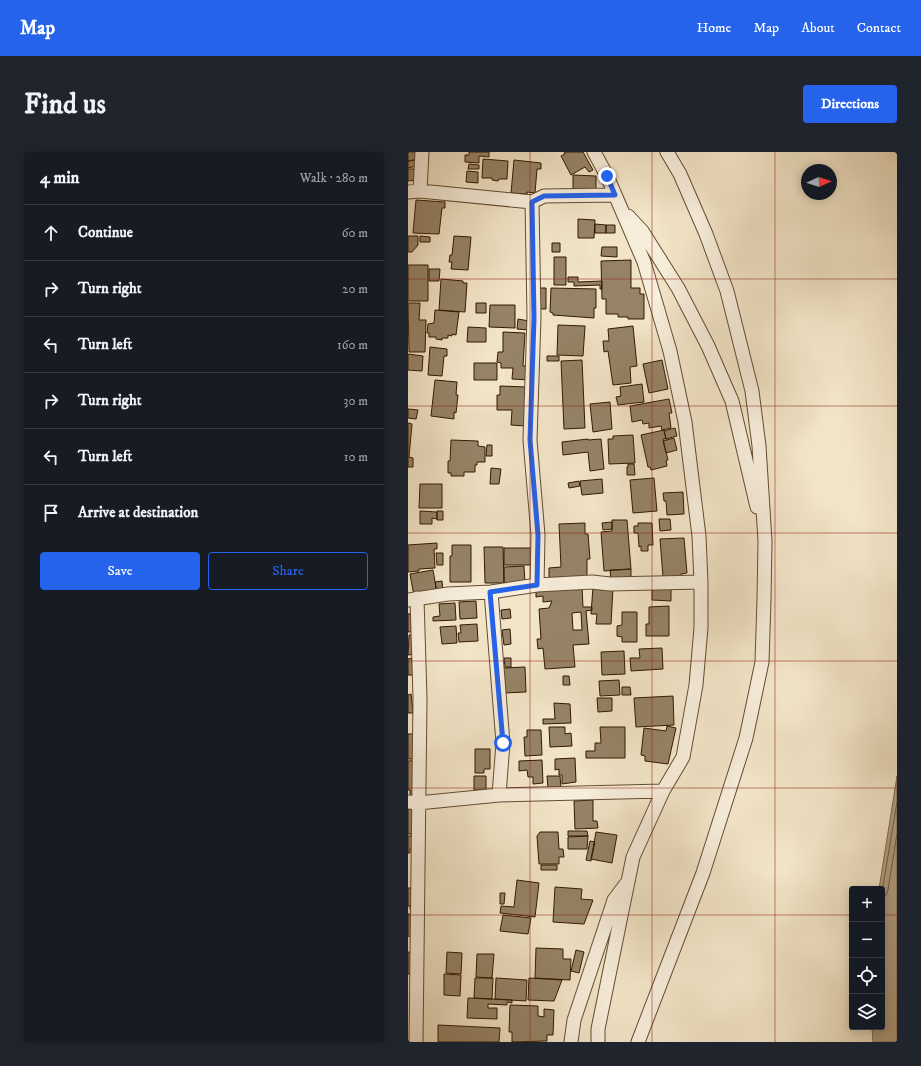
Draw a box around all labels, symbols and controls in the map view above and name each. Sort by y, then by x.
text: Map [20,17,55,40]
text: Home [697,19,731,37]
text: Map [753,19,779,37]
text: About [801,19,835,37]
text: Contact [857,19,901,37]
button: Directions [803,85,897,123]
text: Find us [24,87,106,122]
north arrow [801,164,837,200]
text: 4 min [40,167,79,189]
route end [598,167,616,185]
text: Walk · 280 m [300,170,368,186]
icon: ahead [40,222,62,244]
text: Continue [78,223,133,242]
text: 60 m [342,225,368,241]
icon: right [40,278,62,300]
text: Turn right [78,279,141,298]
text: 20 m [342,281,368,297]
icon: left [40,334,62,356]
text: Turn left [78,335,132,354]
text: 160 m [337,337,368,353]
icon: right [40,390,62,412]
text: Turn right [78,391,141,410]
text: 30 m [344,393,368,409]
icon: left [40,446,62,468]
text: Turn left [78,447,132,466]
text: 10 m [344,449,368,465]
icon: arrive [40,502,62,524]
text: Arrive at destination [78,503,198,522]
button: Save [40,552,200,590]
button: Share [208,552,368,590]
route start [494,734,512,752]
map controls [849,886,885,1030]
button: + [849,886,885,922]
button: − [849,922,885,958]
button: locate [849,958,885,994]
button: layers [849,994,885,1030]

